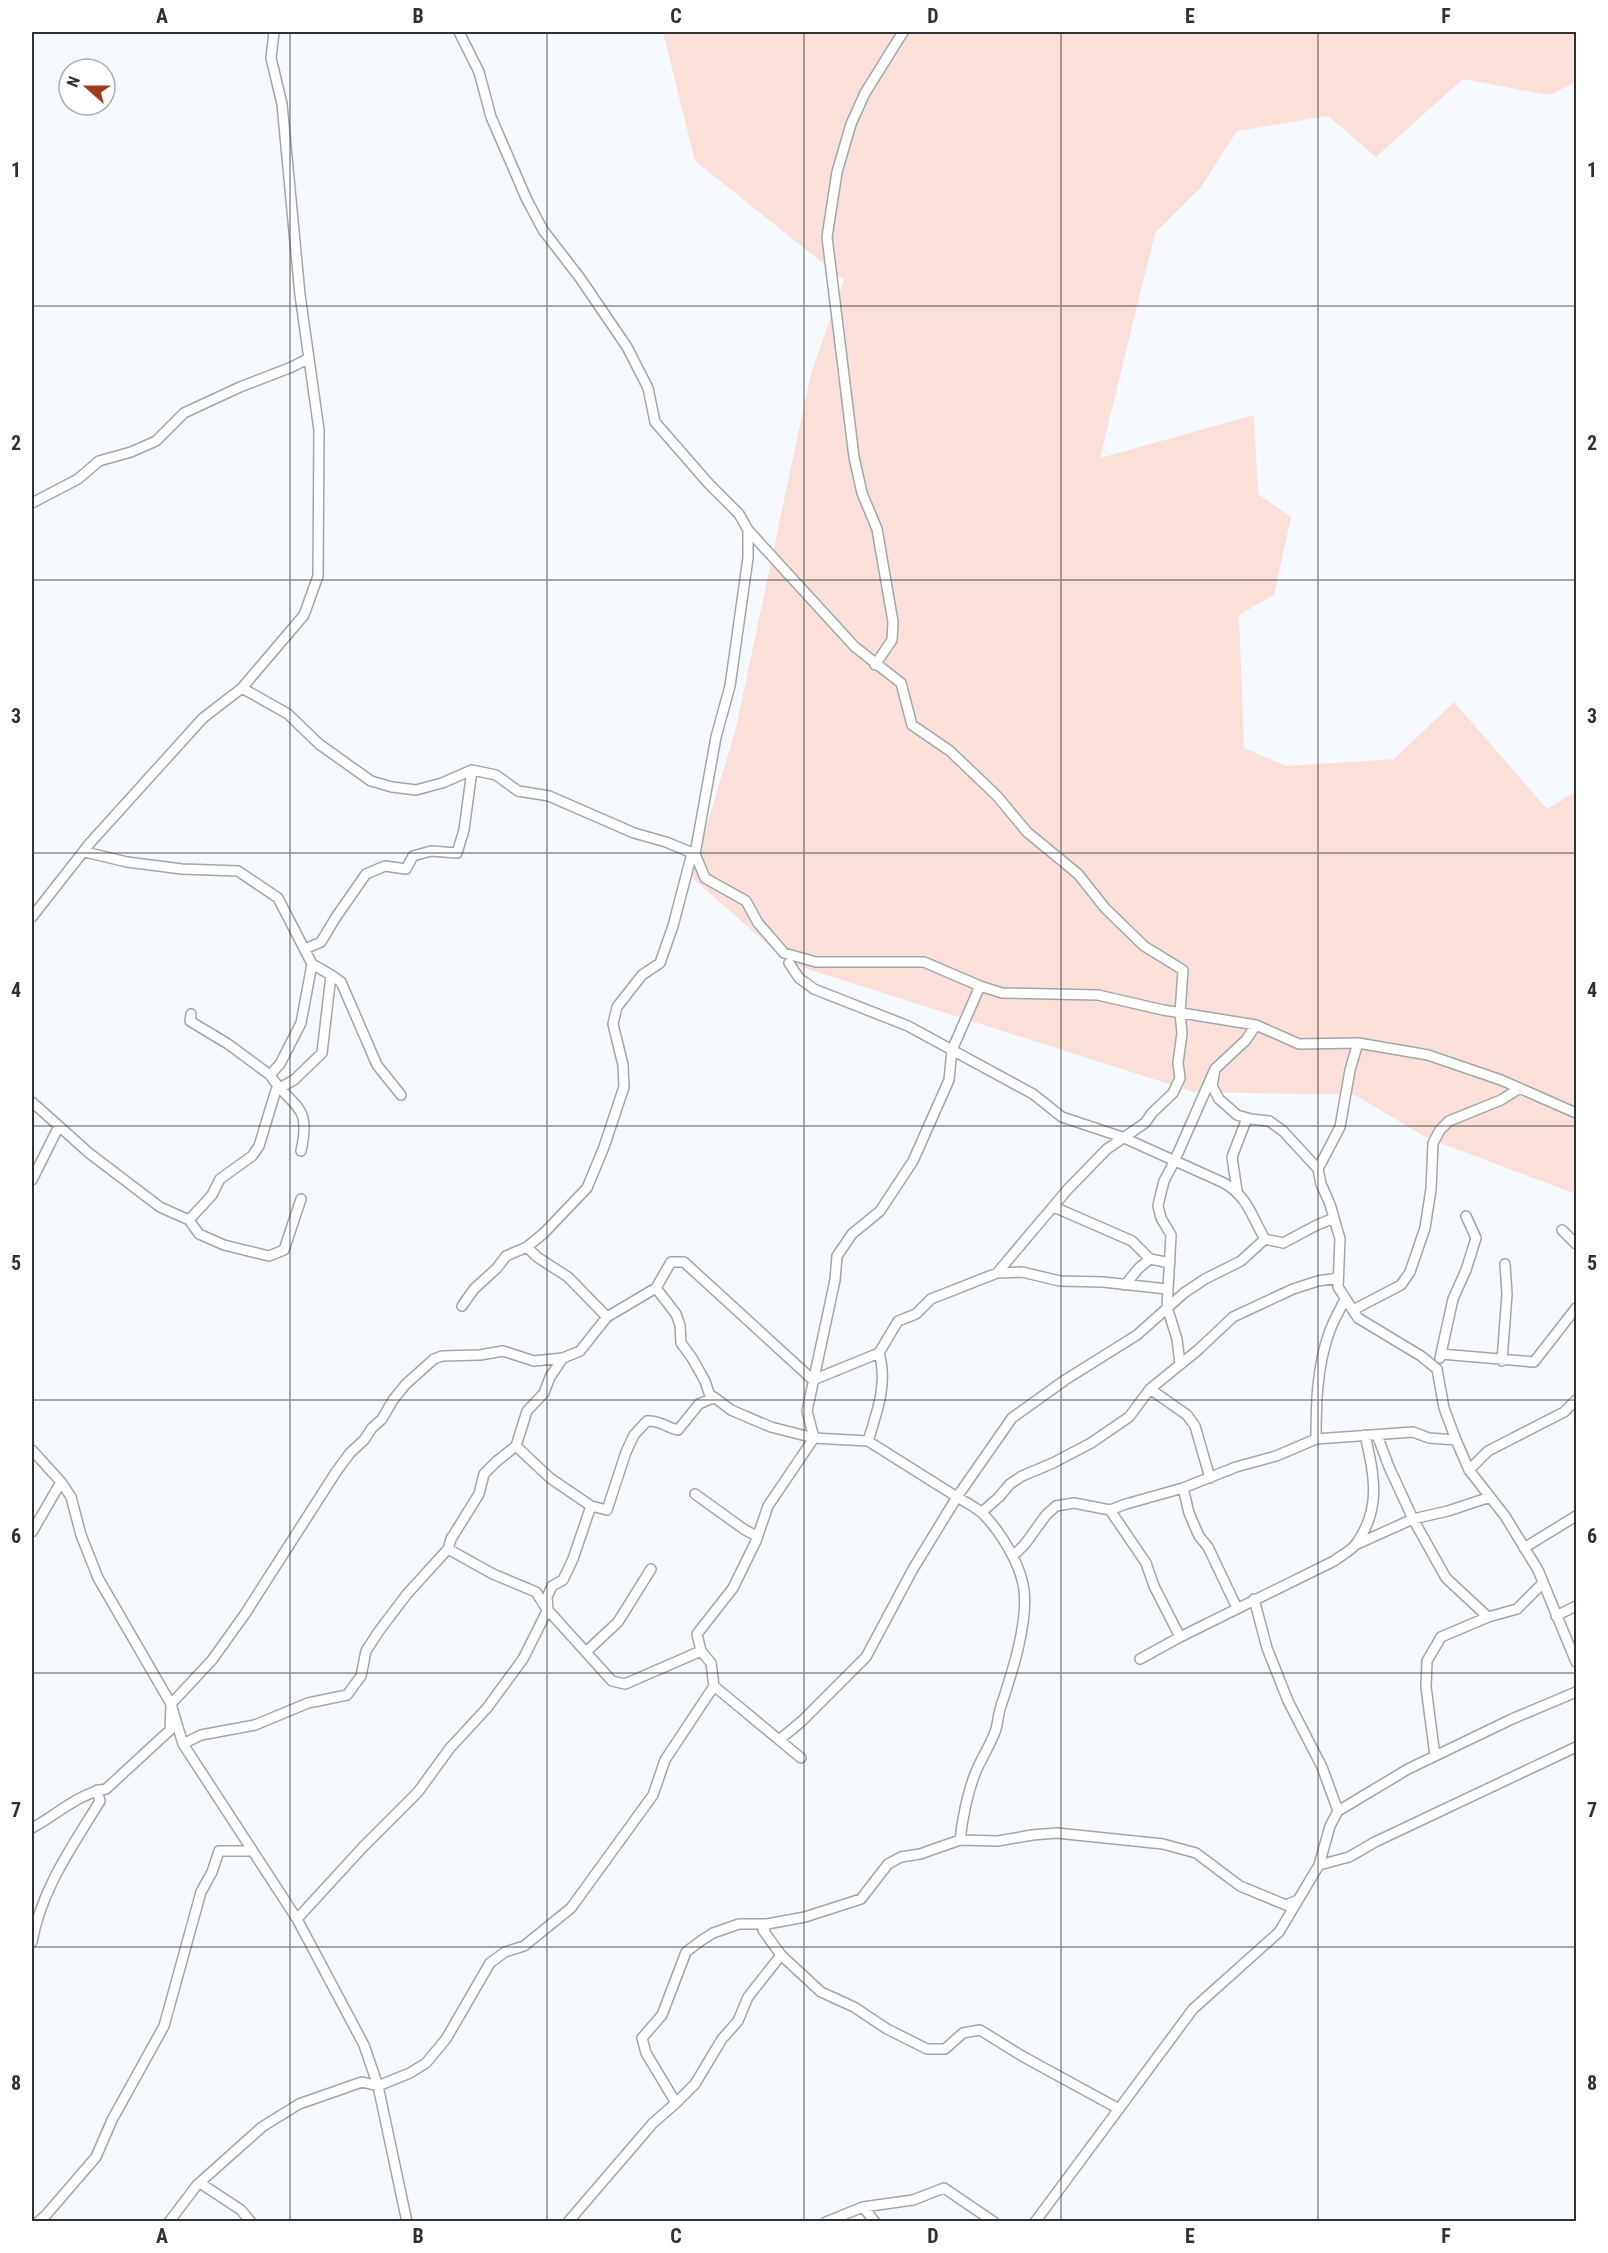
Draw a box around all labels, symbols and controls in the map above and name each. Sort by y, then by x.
text: A [156,4,168,28]
text: B [412,4,424,28]
text: C [670,4,682,28]
text: D [927,4,939,28]
text: E [1185,4,1195,28]
text: F [1441,4,1451,28]
north arrow [57,57,117,117]
text: N [63,74,84,90]
text: 1 [11,158,21,182]
text: 1 [1587,158,1597,182]
text: 2 [11,431,21,455]
text: 2 [1587,431,1597,455]
text: 3 [11,704,21,728]
text: 3 [1587,704,1597,728]
text: 4 [11,978,21,1002]
text: 4 [1587,978,1597,1002]
text: 5 [11,1251,21,1275]
text: 5 [1587,1251,1597,1275]
text: 6 [11,1524,21,1548]
text: 6 [1587,1524,1597,1548]
text: 7 [11,1798,21,1822]
text: 7 [1587,1798,1597,1822]
text: 8 [11,2071,21,2095]
text: 8 [1587,2071,1597,2095]
text: A [156,2224,168,2248]
text: B [412,2224,424,2248]
text: C [670,2224,682,2248]
text: D [927,2224,939,2248]
text: E [1185,2224,1195,2248]
text: F [1441,2224,1451,2248]

